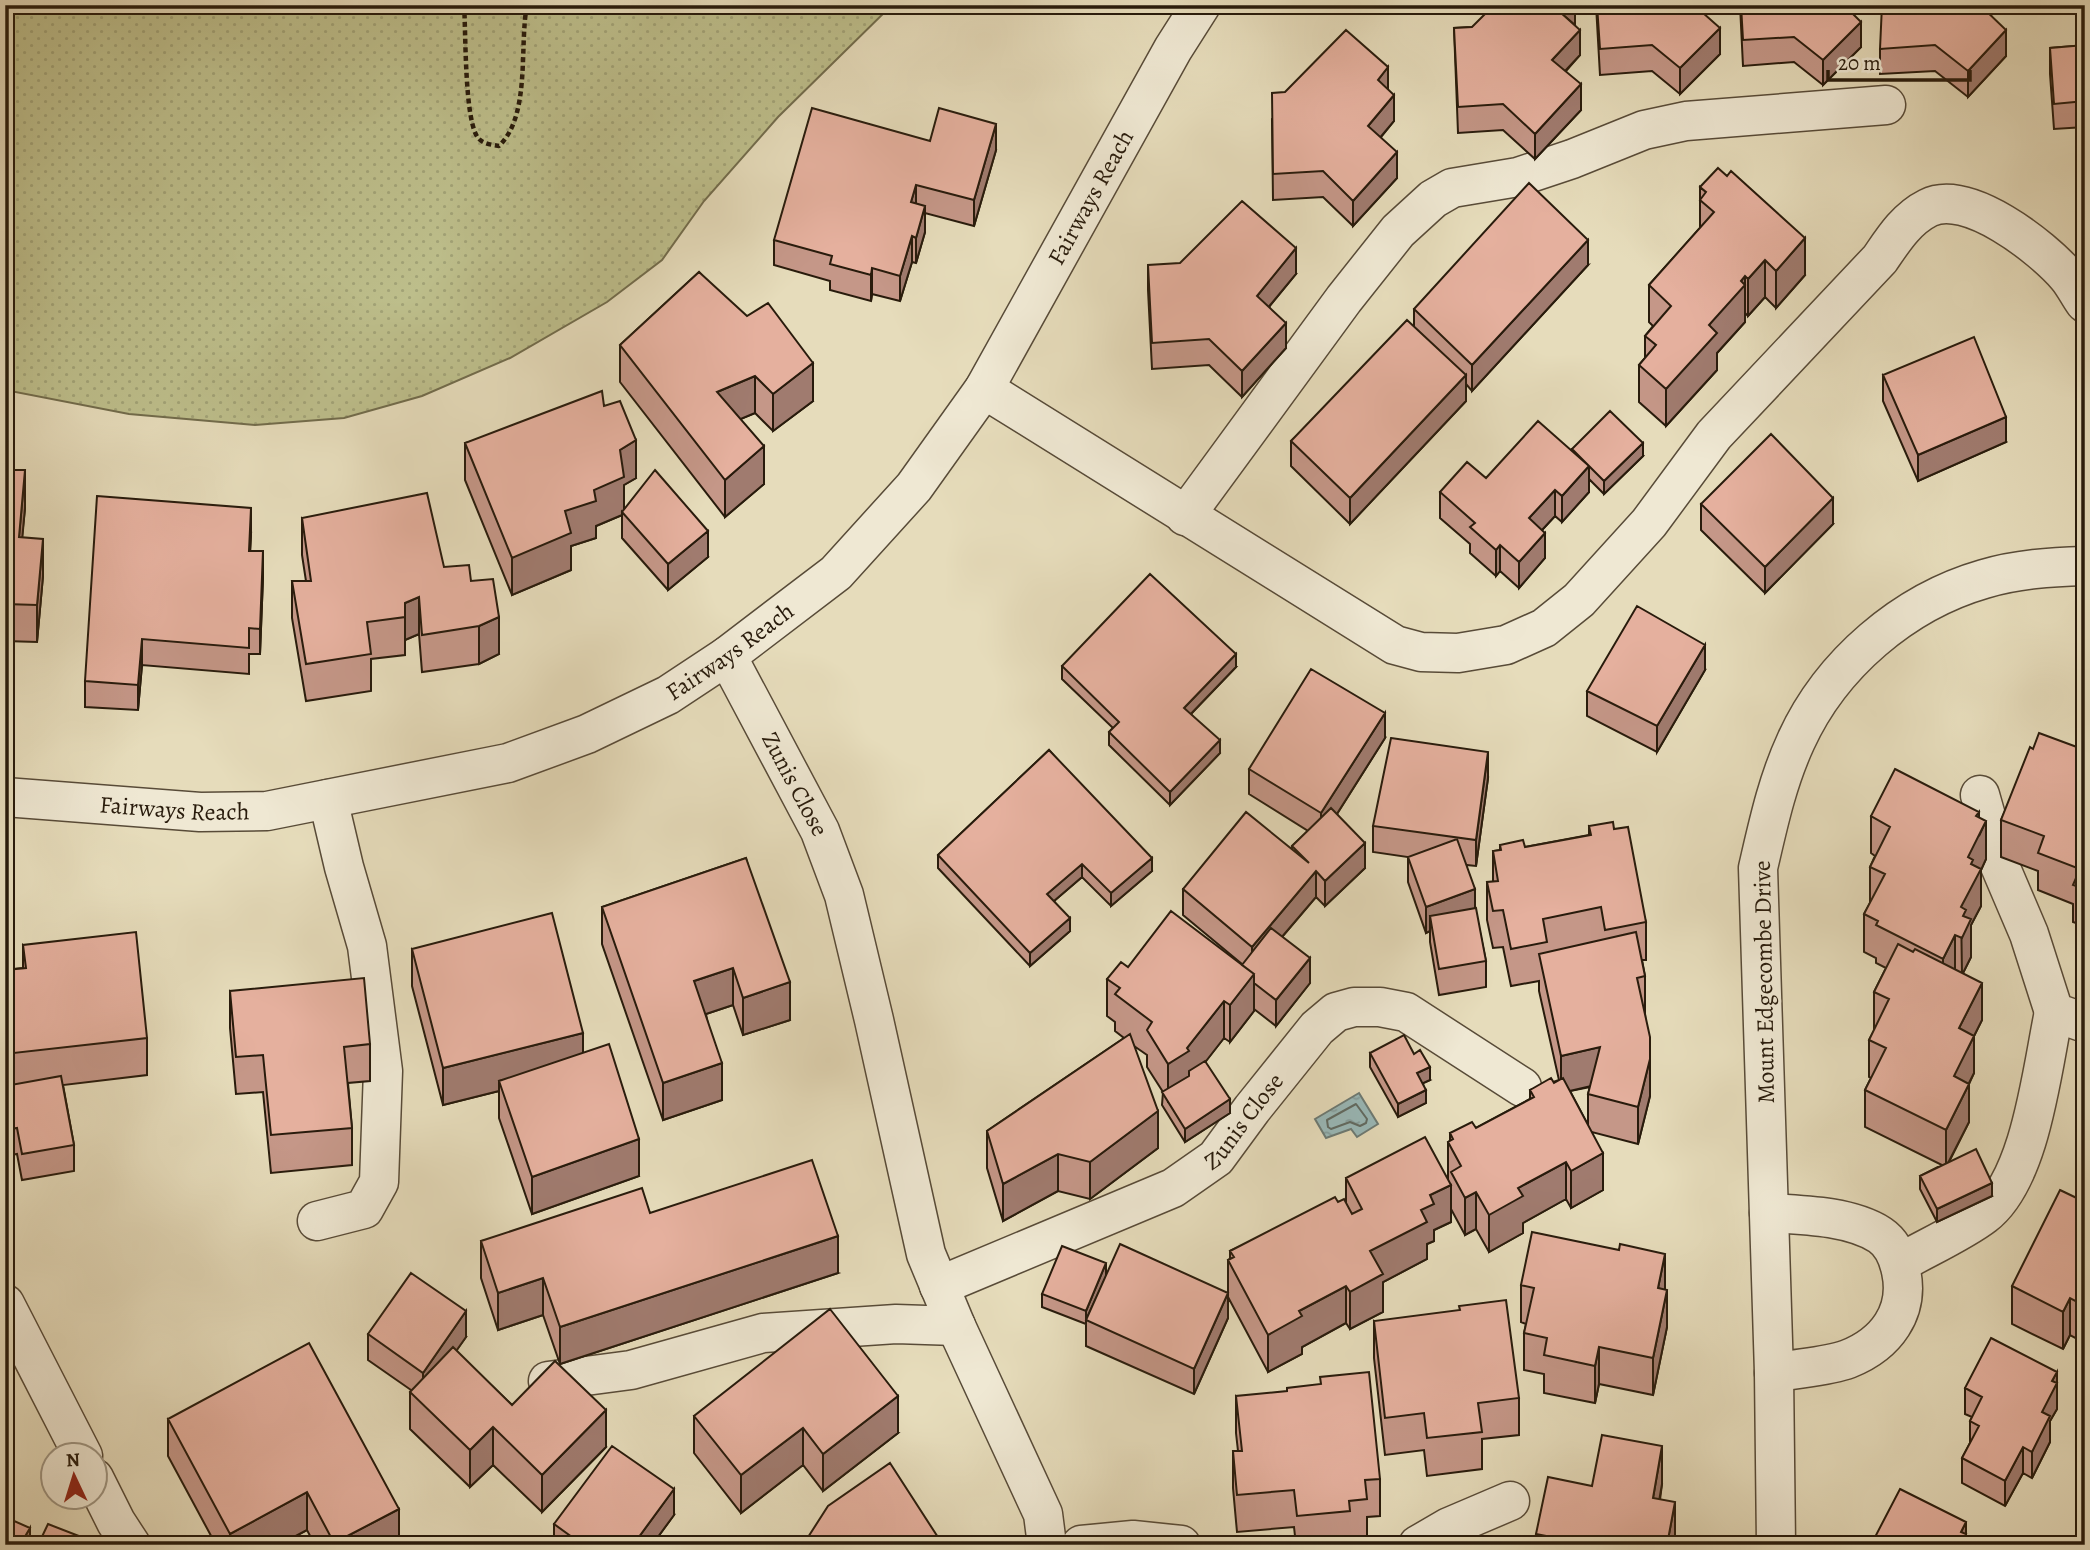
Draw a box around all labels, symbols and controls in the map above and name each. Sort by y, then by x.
scale bar [1828,38,1969,82]
text: 20 m [1838,49,1881,77]
street label: Fairways Reach [1040,124,1141,271]
street label: Fairways Reach [660,595,800,708]
street label: Zunis Close [754,726,836,842]
street label: Fairways Reach [98,788,250,828]
street label: Mount Edgecombe Drive [1746,860,1782,1104]
street label: Zunis Close [1198,1066,1291,1177]
north arrow [38,1442,108,1512]
text: N [65,1447,81,1473]

